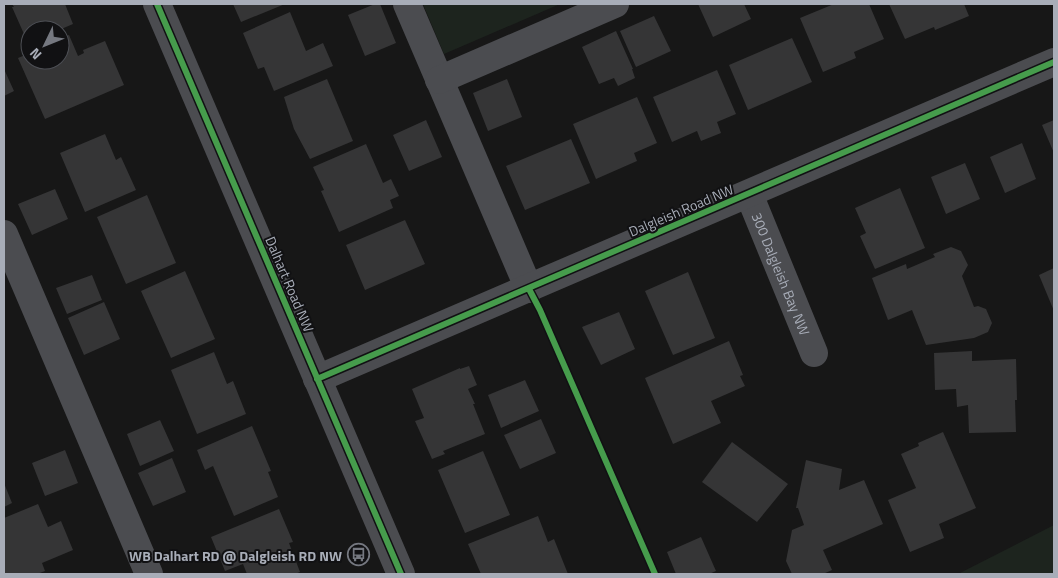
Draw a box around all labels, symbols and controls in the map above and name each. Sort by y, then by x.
north arrow [20,20,70,70]
text: N [24,43,46,65]
street label: Dalgleish Road NW [625,178,737,242]
street label: 300 Dalgleish Bay NW [747,209,816,338]
street label: Dalhart Road NW [260,233,320,335]
bus stop icon: WB Dalhart RD @ Dalgleish RD NW [346,543,370,567]
place label: WB Dalhart RD @ Dalgleish RD NW [129,545,342,566]

